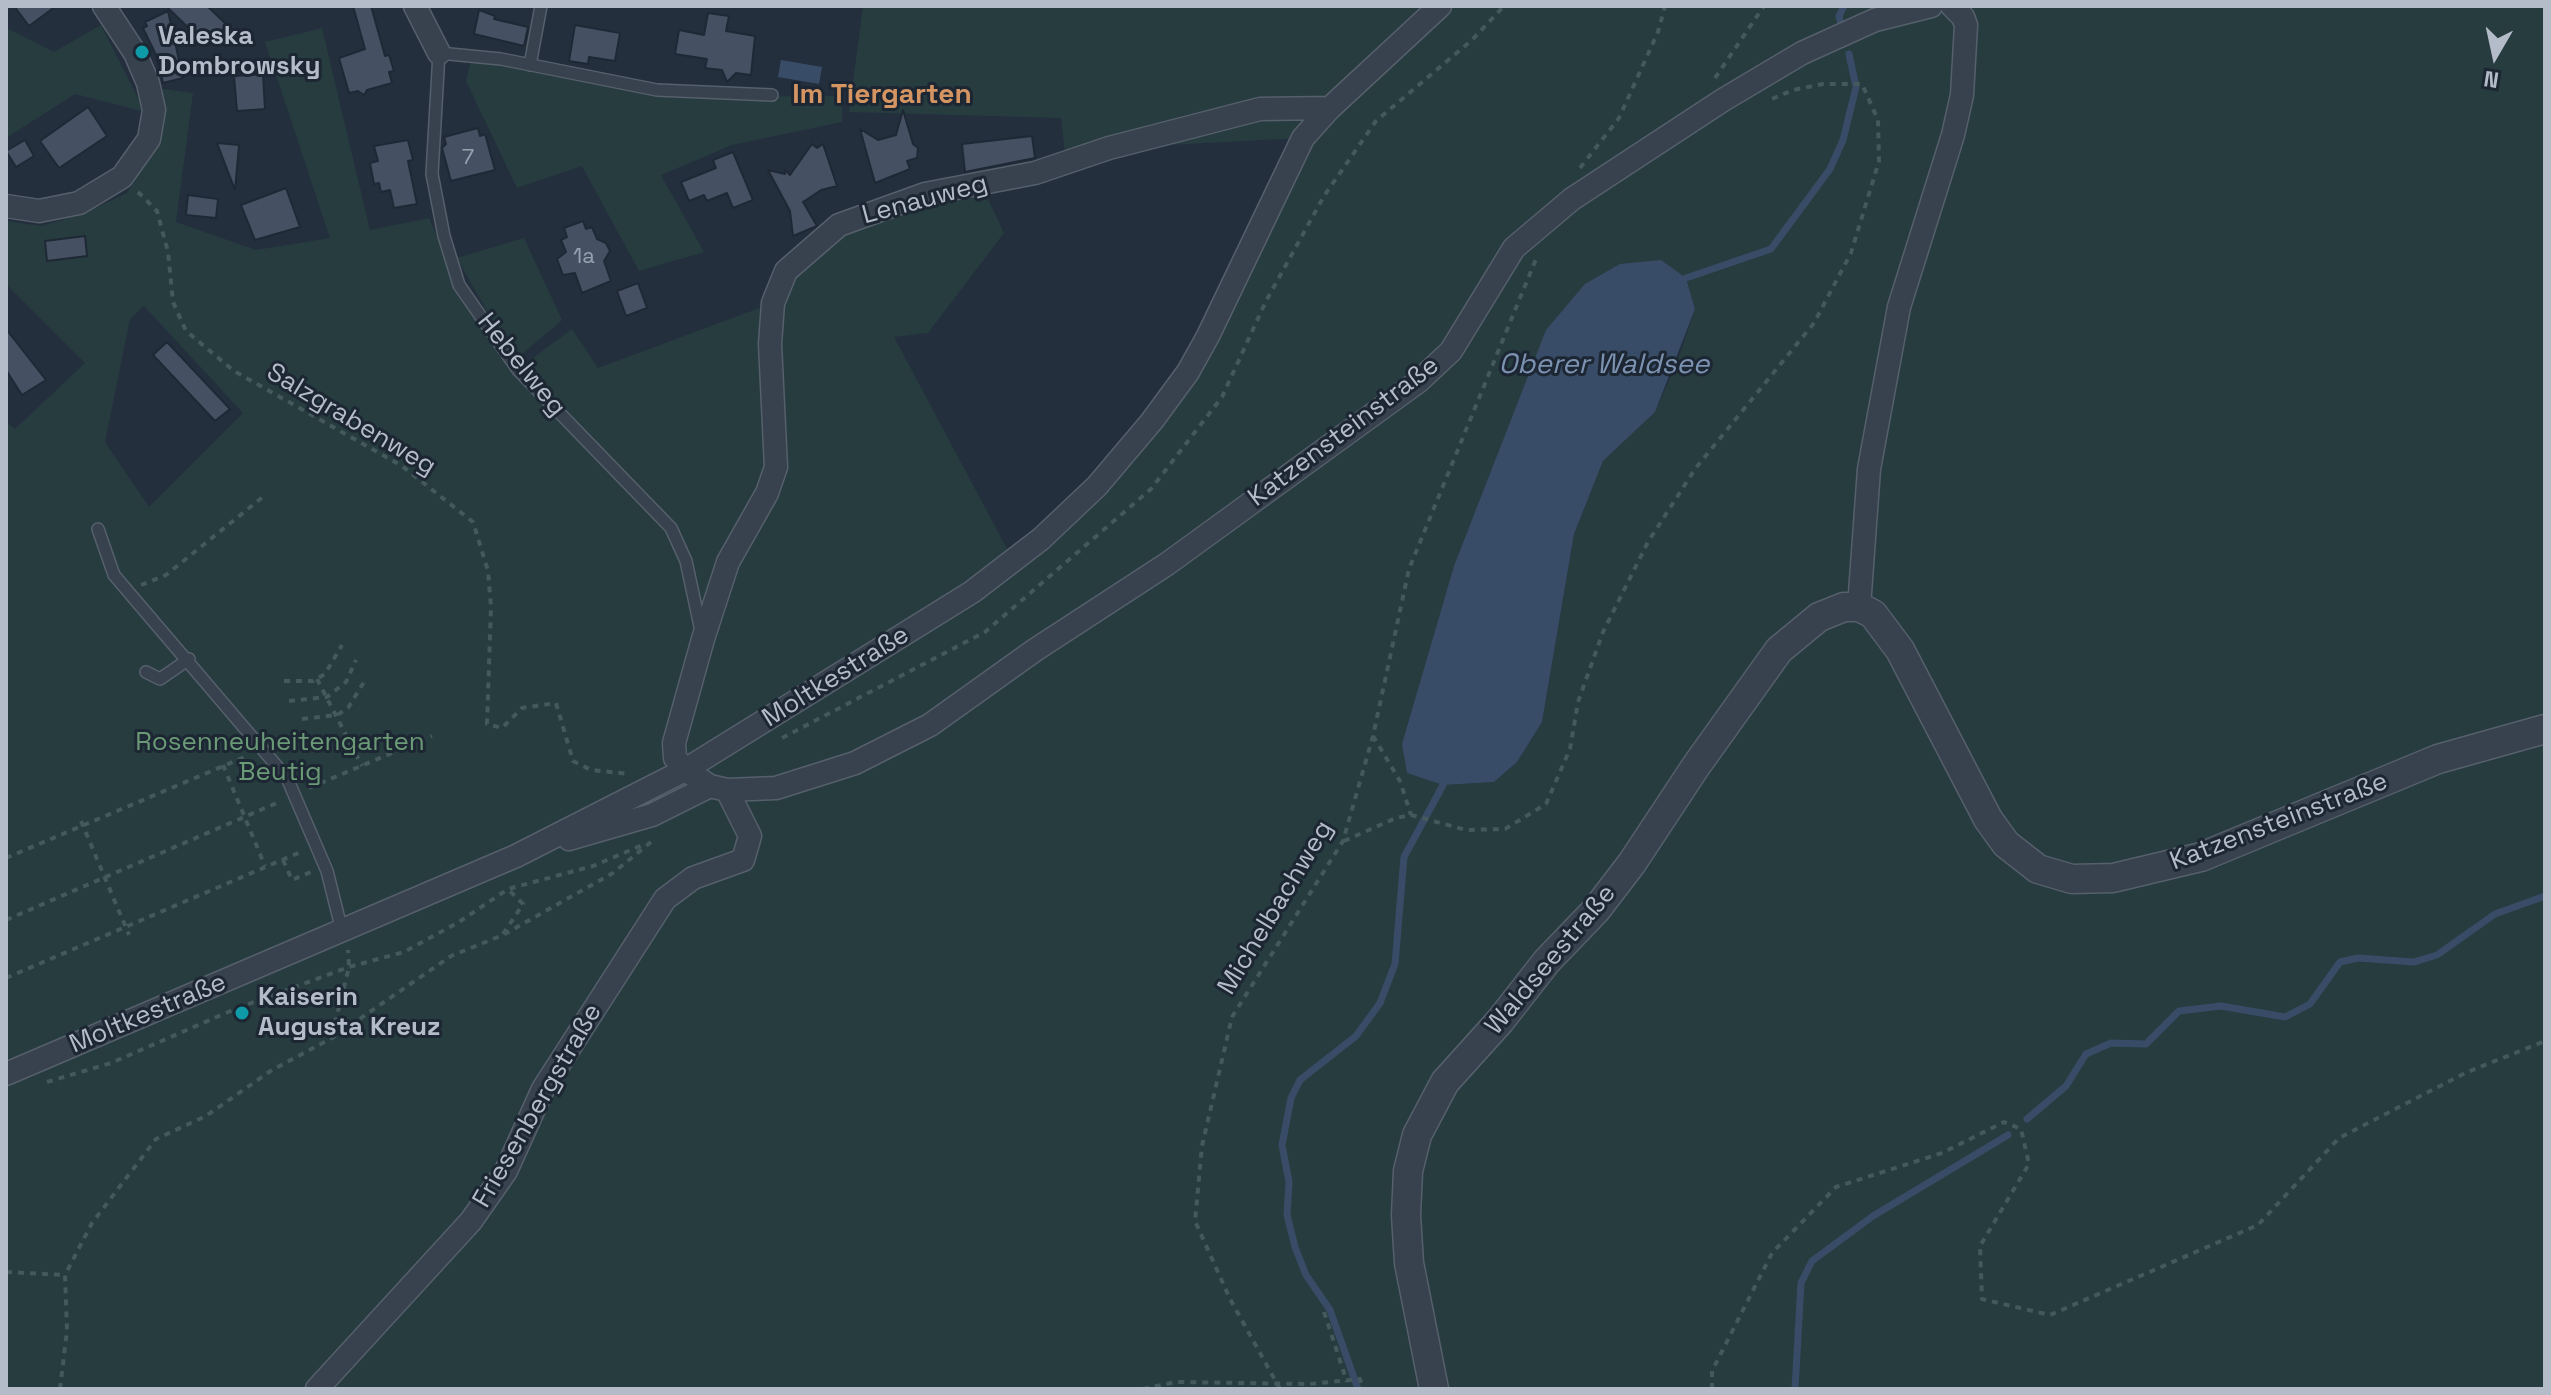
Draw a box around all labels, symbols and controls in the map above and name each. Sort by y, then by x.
north arrow [2455,16,2535,96]
place label: Valeska Dombrowsky [158,21,320,82]
marker: Valeska Dombrowsky [133,43,151,61]
text: N [2482,65,2501,95]
district label: Im Tiergarten [792,78,972,112]
house number: 7 [462,145,474,171]
street label: Lenauweg [859,168,991,232]
house number: 1a [573,244,595,270]
street label: Hebelweg [470,307,572,423]
water label: Oberer Waldsee [1499,348,1709,382]
street label: Katzensteinstraße [1243,350,1445,514]
street label: Salzgrabenweg [261,357,441,483]
street label: Moltkestraße [757,620,915,734]
park label: Rosenneuheitengarten Beutig [135,727,425,788]
street label: Katzensteinstraße [2166,766,2392,878]
street label: Michelbachweg [1212,815,1340,1001]
street label: Waldseestraße [1479,879,1623,1041]
street label: Moltkestraße [65,967,231,1061]
place label: Kaiserin Augusta Kreuz [258,982,441,1044]
street label: Friesenbergstraße [467,999,609,1213]
marker: Kaiserin Augusta Kreuz [233,1004,251,1022]

